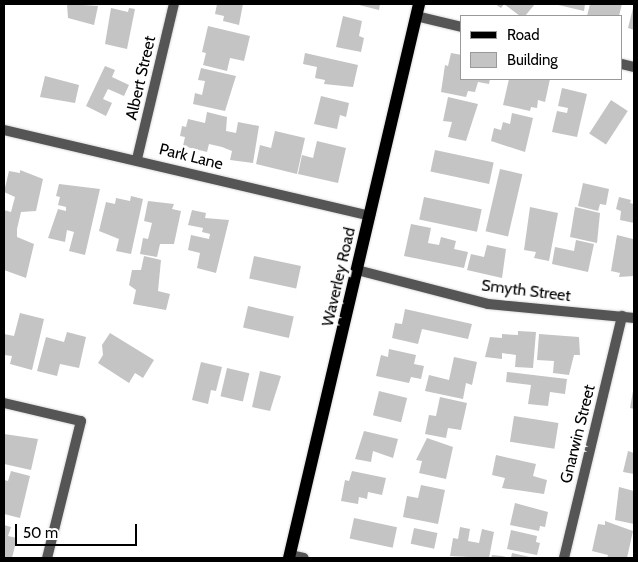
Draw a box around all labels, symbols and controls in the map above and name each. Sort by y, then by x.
legend [460,15,623,80]
text: Road [507,26,540,44]
street label: Albert Street [122,34,160,122]
text: Building [507,51,558,69]
street label: Park Lane [157,140,225,174]
street label: Waverley Road [318,226,360,328]
street label: Smyth Street [480,276,572,306]
street label: Gnarwin Street [556,383,600,485]
scale bar [18,514,140,546]
text: 50 m [23,524,58,542]

